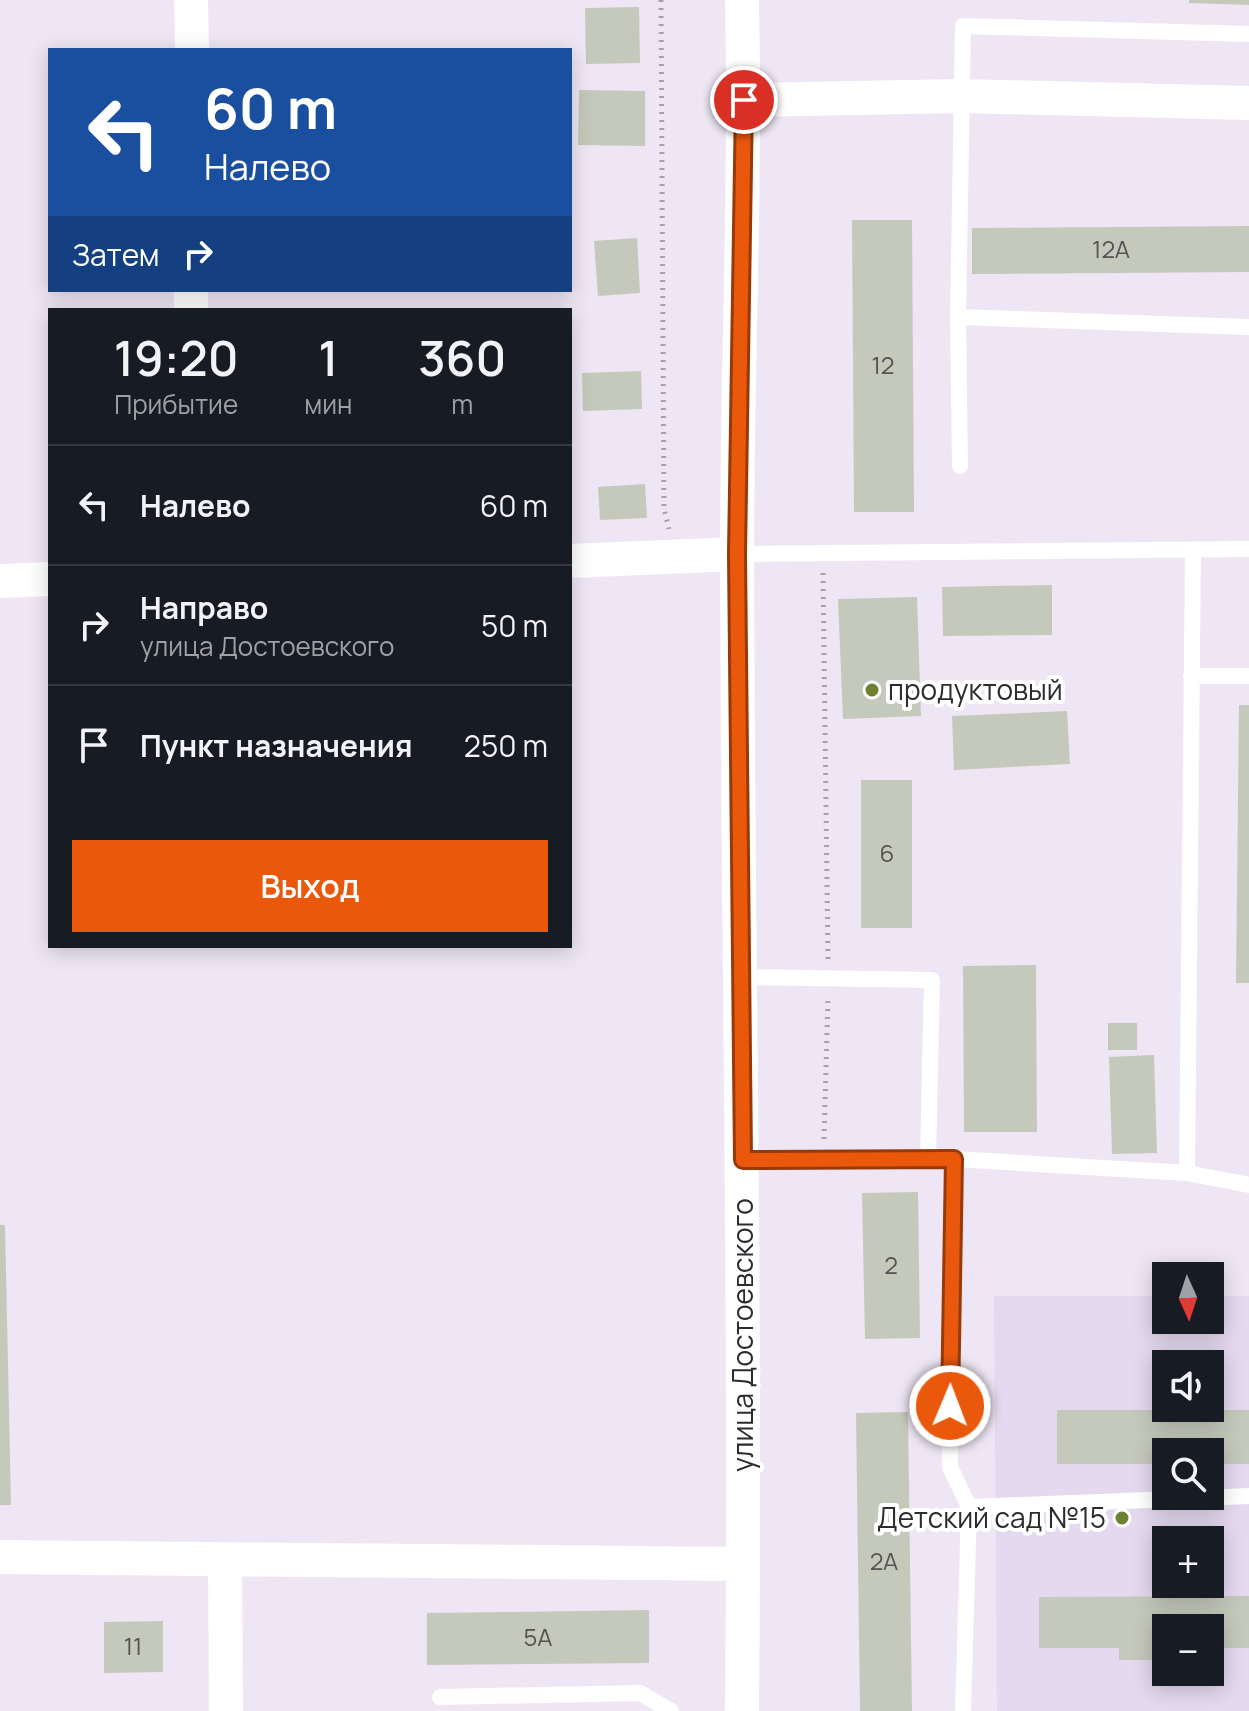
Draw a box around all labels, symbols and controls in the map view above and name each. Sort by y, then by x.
pin [710,66,778,134]
text: 60 m [204,69,337,146]
icon: arrive [722,78,766,122]
icon: left [72,80,176,184]
text: Налево [204,142,331,191]
icon: right [176,232,220,276]
house number: 12А [1092,232,1130,265]
text: Затем [72,234,160,275]
text: 19:20 [114,325,239,390]
text: 1 [318,325,338,390]
text: 360 [418,325,506,390]
house number: 12 [871,348,895,381]
text: Прибытие [114,386,238,422]
text: мин [304,386,352,422]
text: m [451,386,473,422]
icon: left [72,483,116,527]
text: Налево [140,485,250,526]
text: 60 m [480,485,548,526]
text: Направо [140,587,268,628]
icon: right [72,603,116,647]
text: 50 m [481,605,548,646]
text: улица Достоевского [140,628,394,664]
place label: продуктовый [888,670,1063,708]
marker: продуктовый [863,681,881,699]
icon: arrive [72,723,116,767]
text: Пункт назначения [140,725,413,766]
text: 250 m [464,725,548,766]
house number: 6 [880,836,894,869]
button: Выход [72,840,548,932]
street label: улица Достоевского [723,1198,761,1472]
house number: 2 [884,1248,898,1281]
north arrow [1152,1262,1224,1334]
map controls [1152,1262,1224,1686]
button: sound [1152,1350,1224,1422]
position arrow [908,1364,992,1448]
button: search [1152,1438,1224,1510]
place label: Детский сад №15 [877,1498,1106,1536]
marker: Детский сад №15 [1113,1509,1131,1527]
button: + [1152,1526,1224,1598]
house number: 2А [870,1544,898,1577]
button: − [1152,1614,1224,1686]
house number: 5А [523,1620,553,1653]
house number: 11 [124,1629,142,1662]

